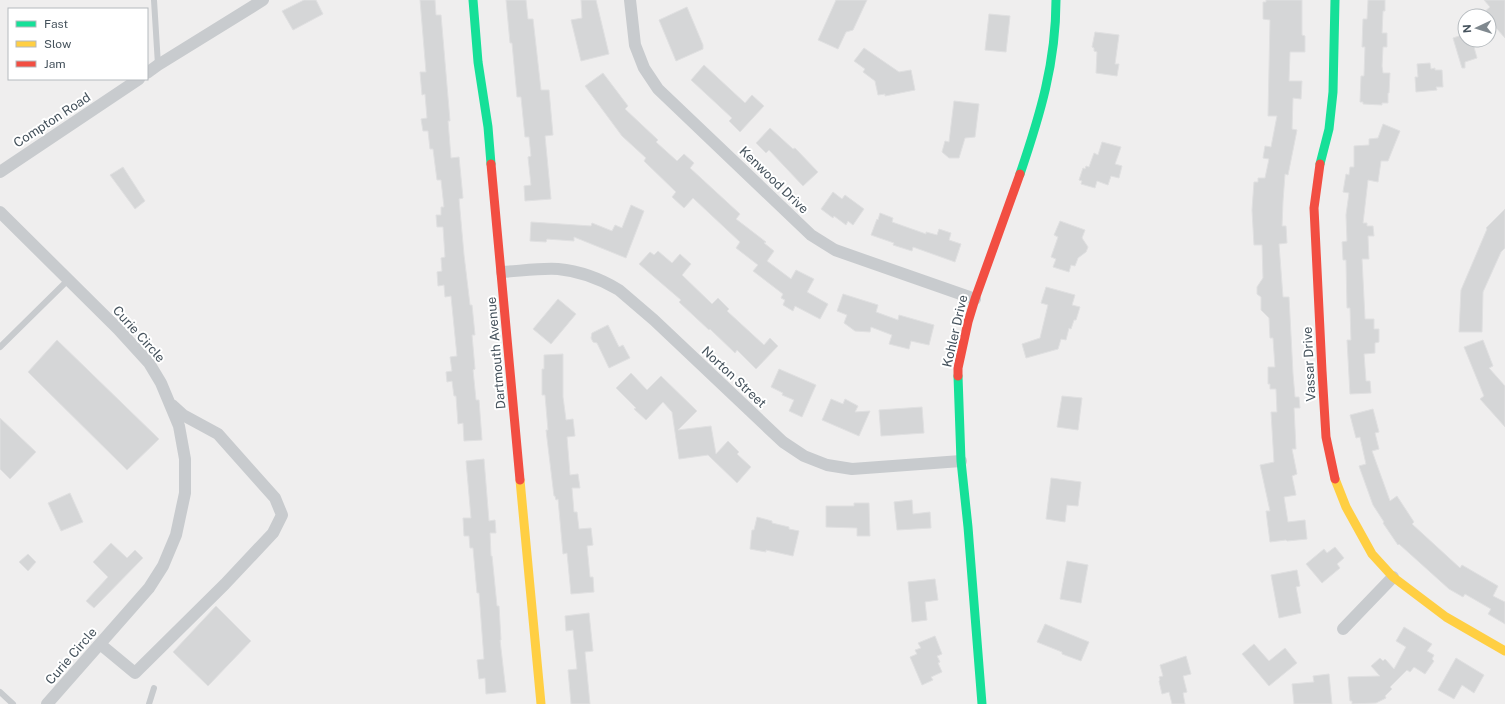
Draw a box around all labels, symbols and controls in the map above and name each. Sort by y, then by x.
legend [8,8,148,80]
north arrow [1457,8,1497,48]
text: Fast [44,17,69,31]
text: N [1461,24,1473,33]
text: Slow [44,37,72,51]
text: Jam [44,57,66,71]
street label: Compton Road [11,90,93,150]
street label: Kenwood Drive [736,143,812,217]
street label: Kohler Drive [939,293,971,369]
street label: Dartmouth Avenue [484,296,508,410]
street label: Curie Circle [110,303,168,365]
street label: Vassar Drive [1300,326,1318,402]
street label: Norton Street [699,343,769,411]
street label: Curie Circle [42,624,100,688]

